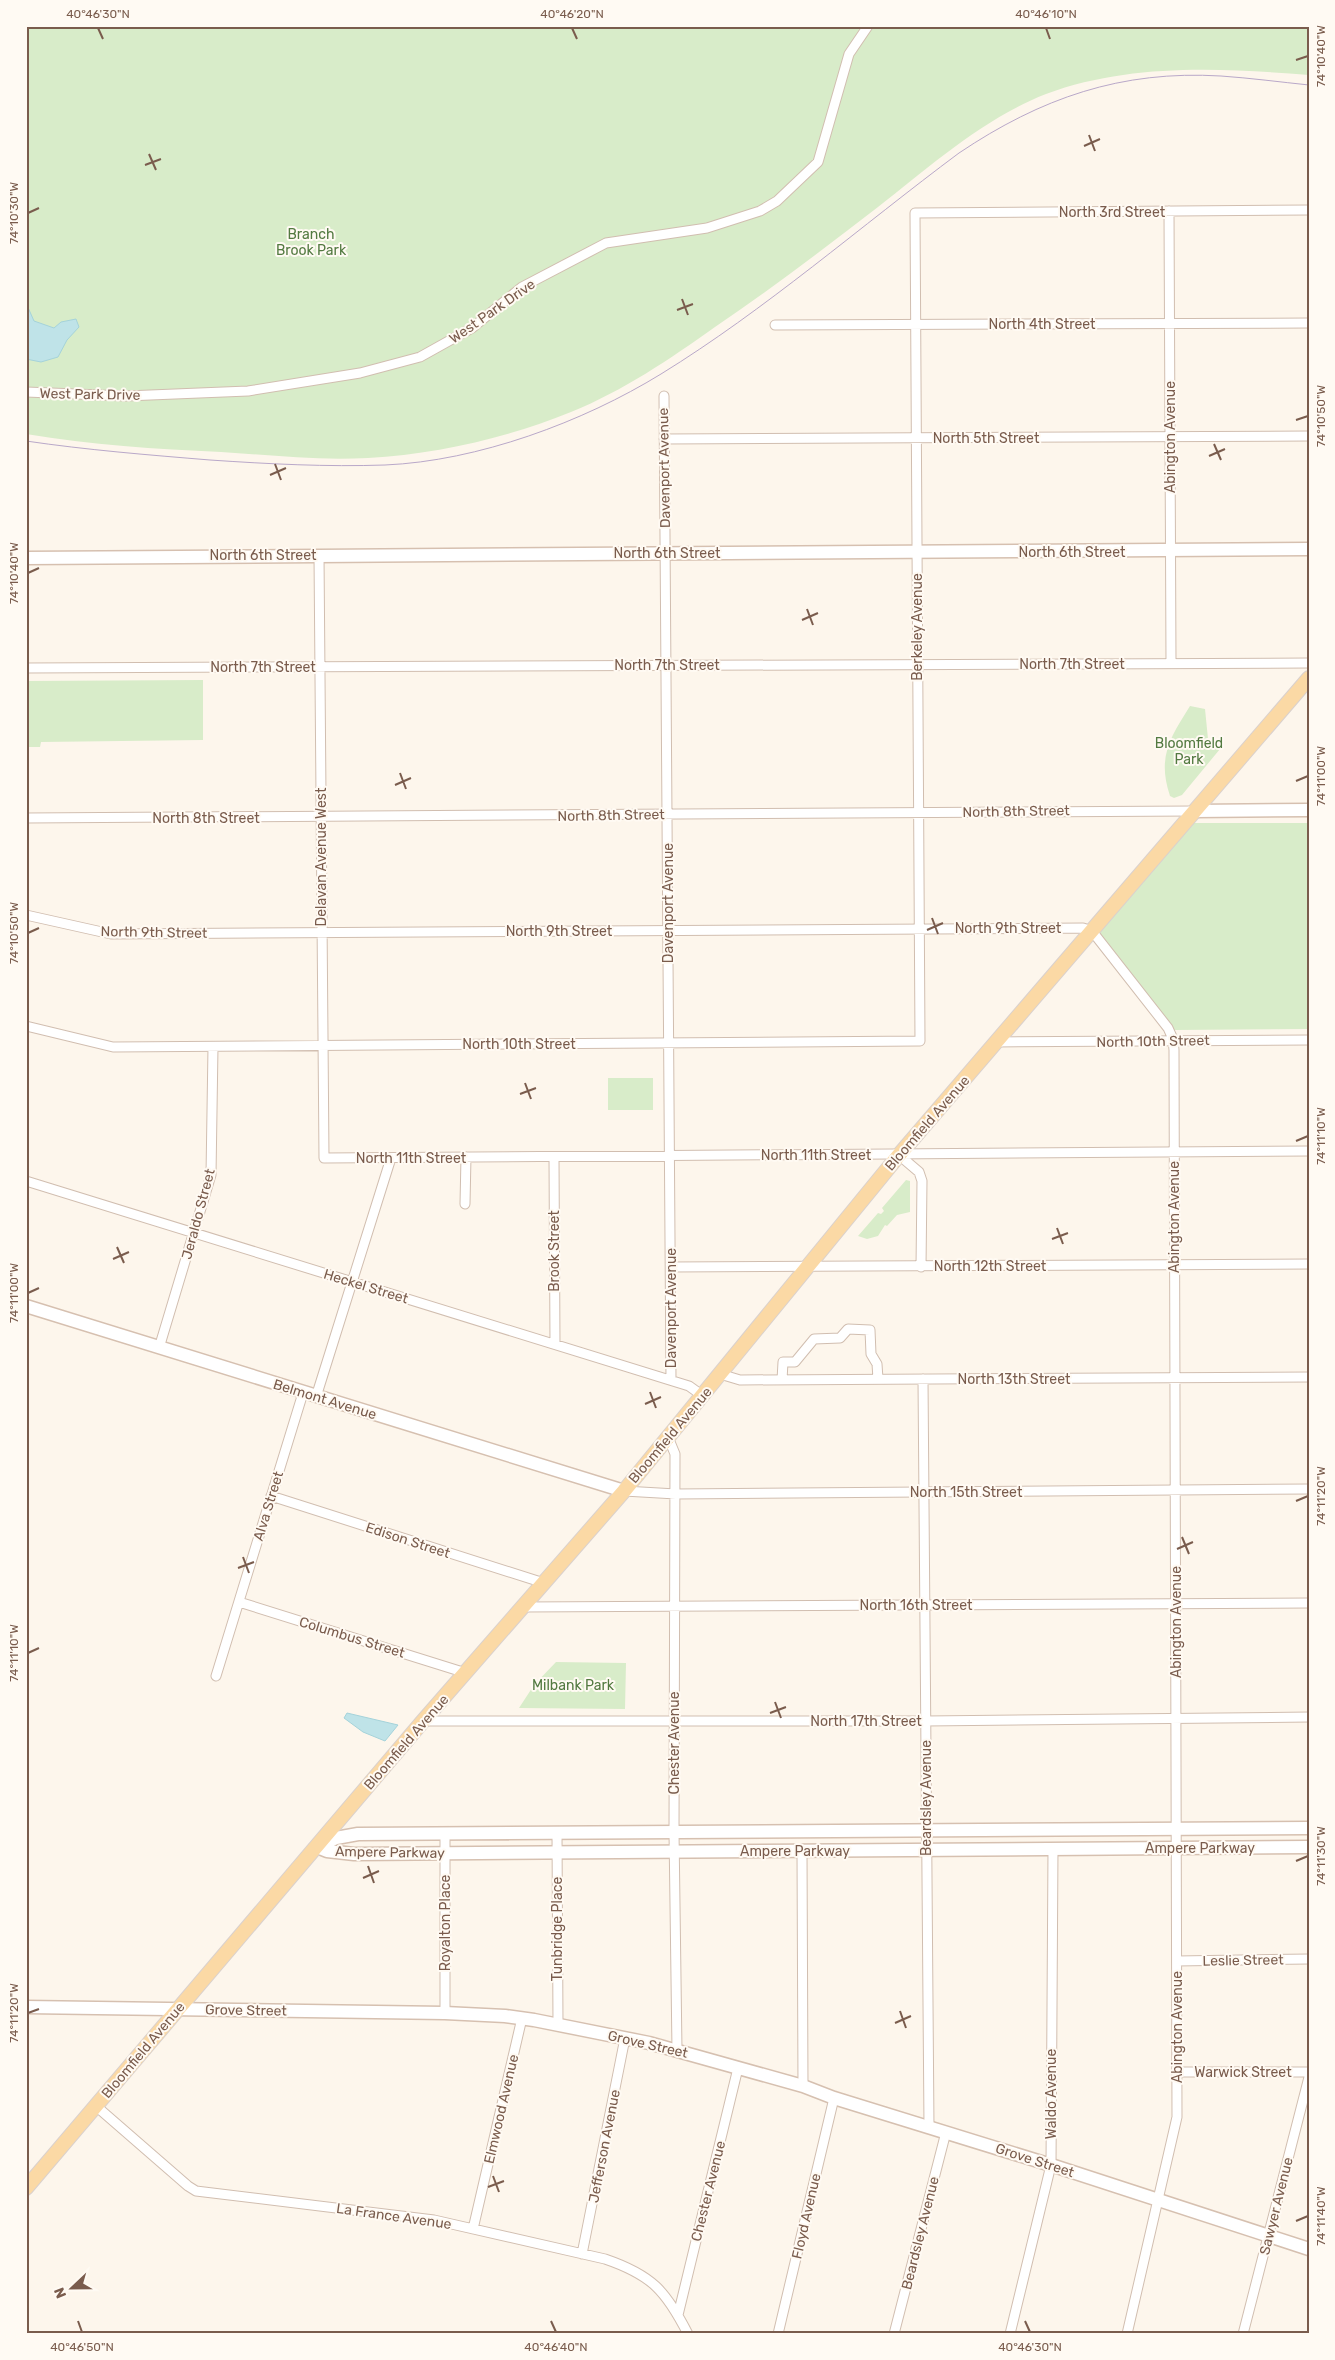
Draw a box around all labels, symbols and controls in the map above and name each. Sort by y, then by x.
text: 40°46'30"N [66,7,130,21]
text: 40°46'20"N [540,7,604,21]
text: 40°46'10"N [1015,7,1077,21]
text: 74°10'40"W [1314,25,1328,87]
text: 74°10'30"W [7,182,21,244]
street label: North 3rd Street [1059,204,1166,221]
park label: Branch Brook Park [276,226,347,259]
street label: West Park Drive [446,275,539,347]
street label: North 4th Street [988,316,1096,333]
street label: Abington Avenue [1162,381,1179,493]
street label: West Park Drive [39,385,141,404]
text: 74°10'50"W [1314,385,1328,447]
street label: Davenport Avenue [655,408,674,528]
street label: North 5th Street [933,430,1040,447]
text: 74°10'40"W [7,542,21,604]
street label: North 6th Street [1019,544,1126,561]
street label: North 6th Street [614,545,721,562]
street label: North 6th Street [210,547,317,564]
street label: Berkeley Avenue [909,573,926,681]
street label: North 7th Street [1019,656,1125,673]
street label: North 7th Street [614,657,720,674]
street label: North 7th Street [210,659,316,676]
park label: Bloomfield Park [1155,735,1223,768]
text: 74°11'00"W [1314,746,1328,806]
street label: Delavan Avenue West [313,787,330,926]
street label: North 8th Street [962,802,1070,821]
street label: North 8th Street [557,806,665,825]
street label: North 8th Street [152,810,260,827]
street label: Davenport Avenue [660,843,677,963]
text: 74°10'50"W [7,902,21,964]
street label: North 9th Street [955,920,1062,937]
street label: North 9th Street [100,923,208,942]
street label: North 9th Street [506,923,613,940]
street label: North 10th Street [1096,1032,1210,1051]
street label: North 10th Street [462,1036,576,1053]
street label: Bloomfield Avenue [881,1072,973,1174]
text: 74°11'10"W [1314,1107,1328,1165]
street label: North 11th Street [761,1147,872,1164]
street label: North 11th Street [356,1150,467,1167]
street label: Abington Avenue [1166,1161,1183,1273]
street label: Jeraldo Street [178,1166,219,1261]
street label: Brook Street [546,1210,563,1292]
street label: Davenport Avenue [663,1248,680,1368]
street label: North 12th Street [934,1258,1047,1275]
text: 74°11'00"W [7,1263,21,1323]
street label: Heckel Street [321,1266,411,1308]
street label: North 13th Street [958,1371,1071,1388]
street label: Belmont Avenue [271,1376,379,1423]
street label: Bloomfield Avenue [625,1384,716,1487]
text: 74°11'20"W [1314,1466,1328,1526]
street label: Alva Street [250,1469,287,1543]
street label: North 15th Street [910,1484,1023,1501]
street label: Edison Street [364,1519,453,1562]
street label: Abington Avenue [1168,1566,1185,1678]
street label: North 16th Street [860,1597,973,1614]
street label: Columbus Street [297,1613,407,1662]
text: 74°11'10"W [7,1624,21,1682]
park label: Milbank Park [532,1677,615,1694]
street label: Bloomfield Avenue [360,1691,452,1793]
street label: Chester Avenue [666,1691,683,1795]
street label: North 17th Street [810,1713,922,1730]
street label: Beardsley Avenue [918,1740,935,1856]
text: 74°11'30"W [1314,1826,1328,1886]
street label: Ampere Parkway [1145,1840,1255,1857]
street label: Ampere Parkway [335,1843,445,1862]
street label: Ampere Parkway [740,1843,850,1860]
street label: Royalton Place [437,1875,454,1971]
street label: Tunbridge Place [549,1877,566,1981]
street label: Leslie Street [1202,1951,1284,1970]
street label: Abington Avenue [1169,1971,1186,2083]
text: 74°11'20"W [7,1983,21,2043]
street label: Bloomfield Avenue [98,1999,189,2102]
street label: Grove Street [205,2001,288,2020]
street label: Grove Street [606,2027,690,2062]
street label: Waldo Avenue [1043,2049,1060,2139]
street label: Elmwood Avenue [481,2053,522,2165]
street label: Warwick Street [1194,2064,1292,2081]
street label: Jefferson Avenue [585,2088,624,2204]
street label: Chester Avenue [688,2139,729,2243]
street label: Grove Street [993,2140,1077,2181]
street label: Sawyer Avenue [1256,2155,1297,2257]
street label: Floyd Avenue [788,2172,825,2261]
street label: Beardsley Avenue [898,2175,943,2291]
text: 74°11'40"W [1314,2186,1328,2246]
street label: La France Avenue [335,2200,453,2233]
north arrow [48,2262,98,2312]
text: N [51,2285,70,2301]
text: 40°46'50"N [50,2340,114,2354]
text: 40°46'40"N [524,2340,588,2354]
text: 40°46'30"N [998,2340,1062,2354]

